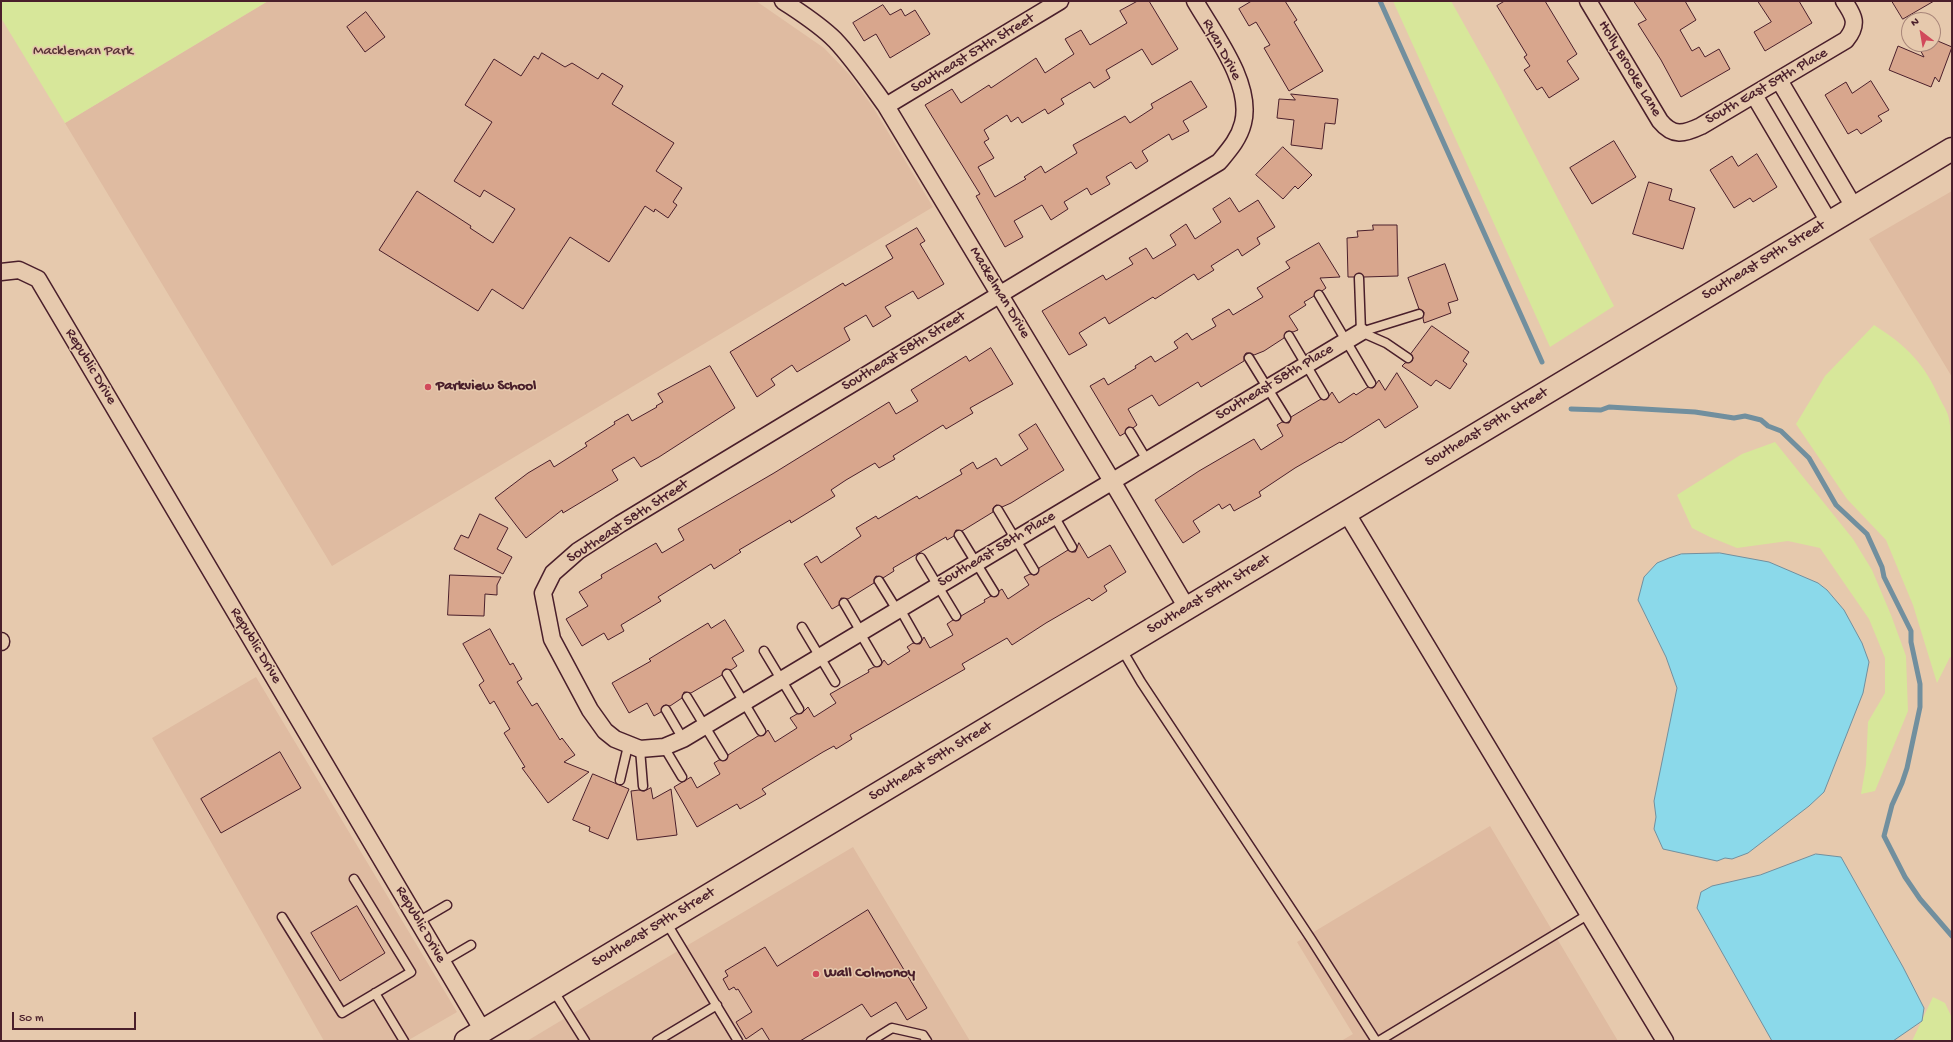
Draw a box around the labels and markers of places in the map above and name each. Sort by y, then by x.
place label: Parkview School [436,378,536,396]
marker: Parkview School [423,382,433,392]
place label: Wall Colmonoy [824,965,915,983]
marker: Wall Colmonoy [811,969,821,979]

